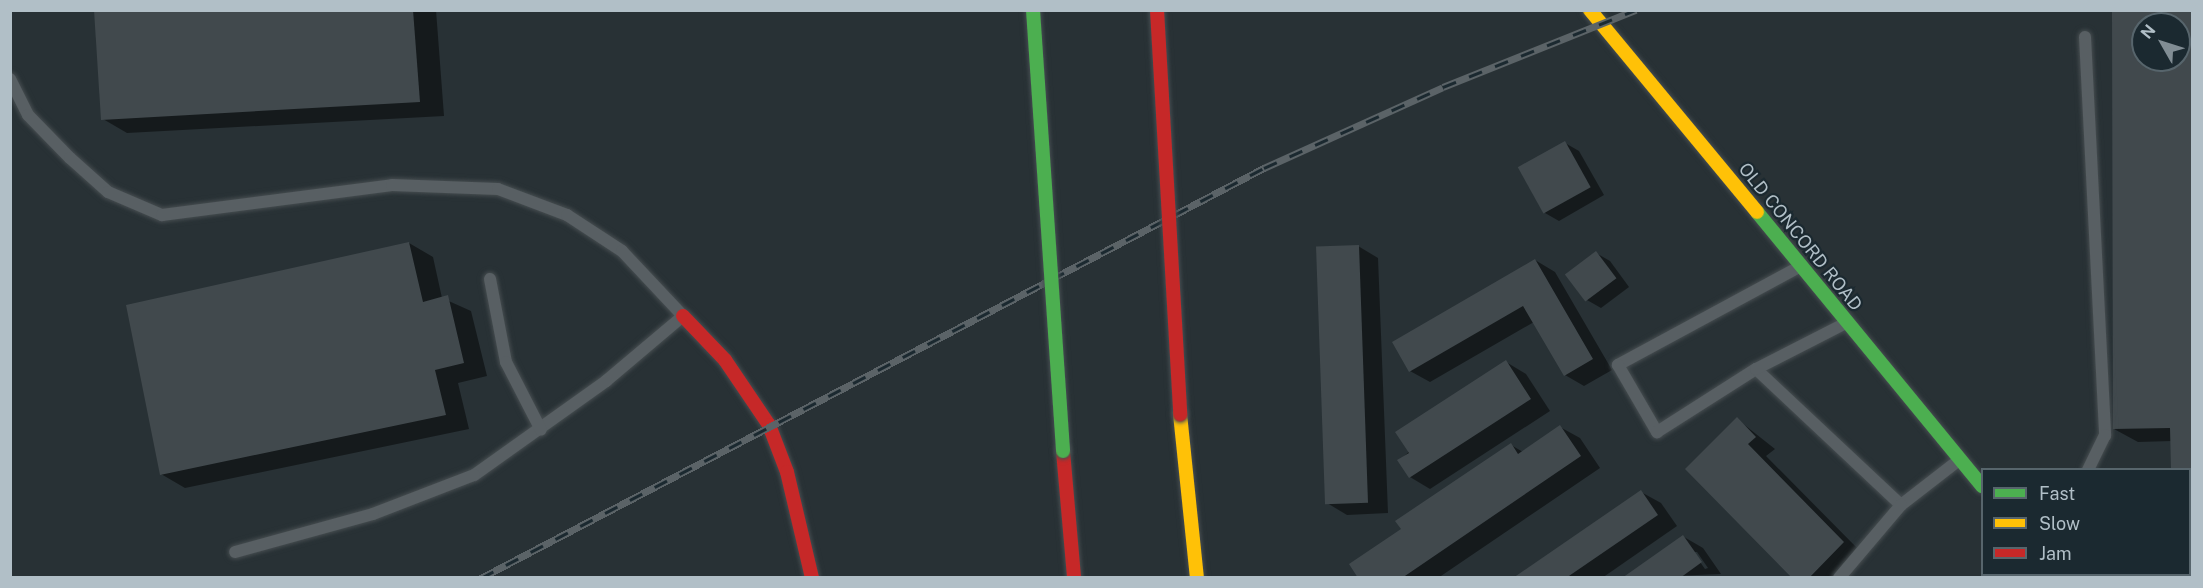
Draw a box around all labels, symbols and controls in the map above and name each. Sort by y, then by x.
north arrow [2131,12,2191,72]
text: N [2137,21,2159,42]
street label: OLD CONCORD ROAD [1734,159,1866,315]
legend [1981,468,2191,576]
text: Fast [2039,483,2075,504]
text: Slow [2039,513,2080,534]
text: Jam [2039,543,2072,564]

